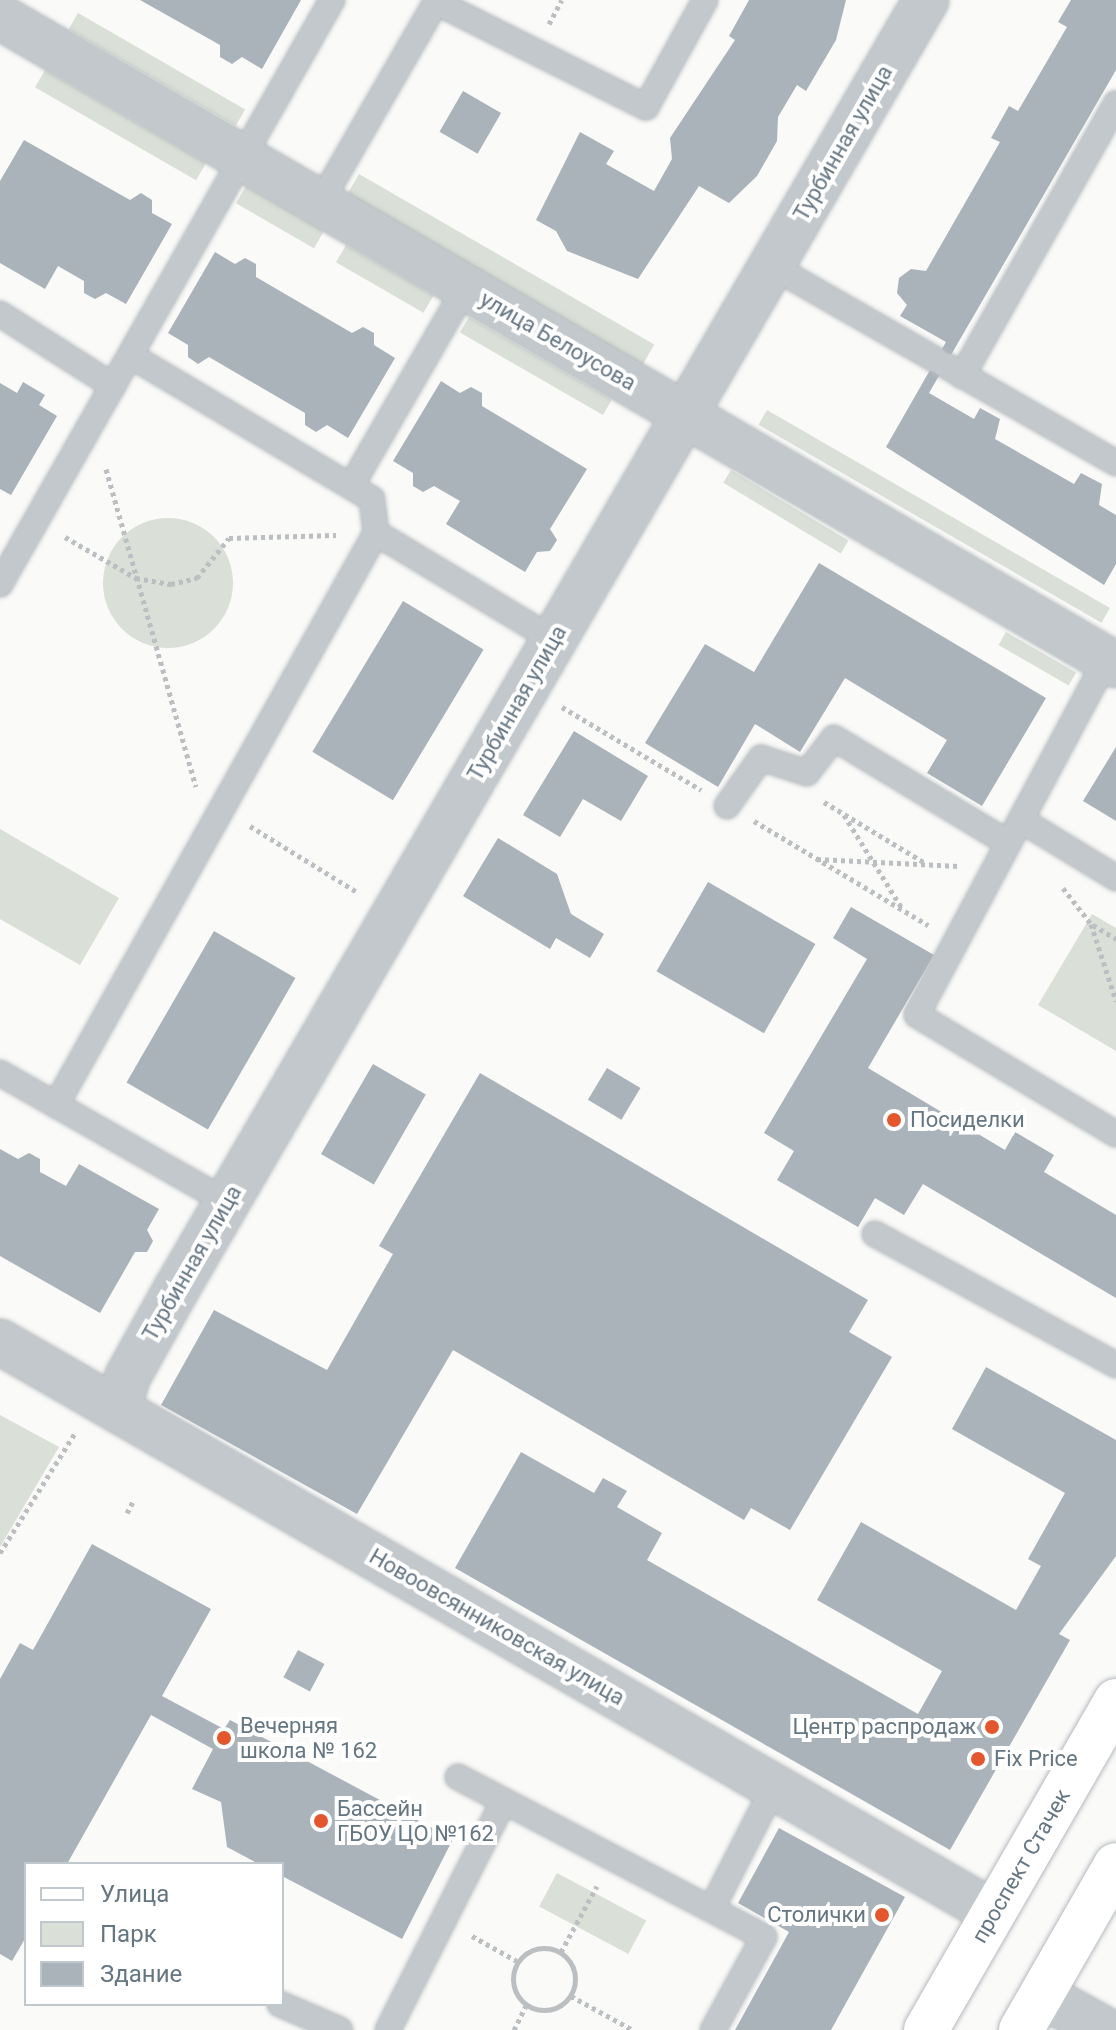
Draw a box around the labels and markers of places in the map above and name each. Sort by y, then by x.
place label: Посиделки [910,1107,1025,1133]
marker: Посиделки [885,1111,903,1129]
place label: Вечерняя школа № 162 [240,1712,377,1764]
place label: Центр распродаж [792,1714,976,1740]
marker: Центр распродаж [983,1718,1001,1736]
marker: Вечерняя школа № 162 [215,1729,233,1747]
place label: Fix Price [994,1746,1078,1772]
marker: Fix Price [969,1750,987,1768]
place label: Бассейн ГБОУ ЦО №162 [337,1795,494,1846]
marker: Бассейн ГБОУ ЦО №162 [312,1812,330,1830]
place label: Столички [767,1902,866,1928]
marker: Столички [873,1906,891,1924]

